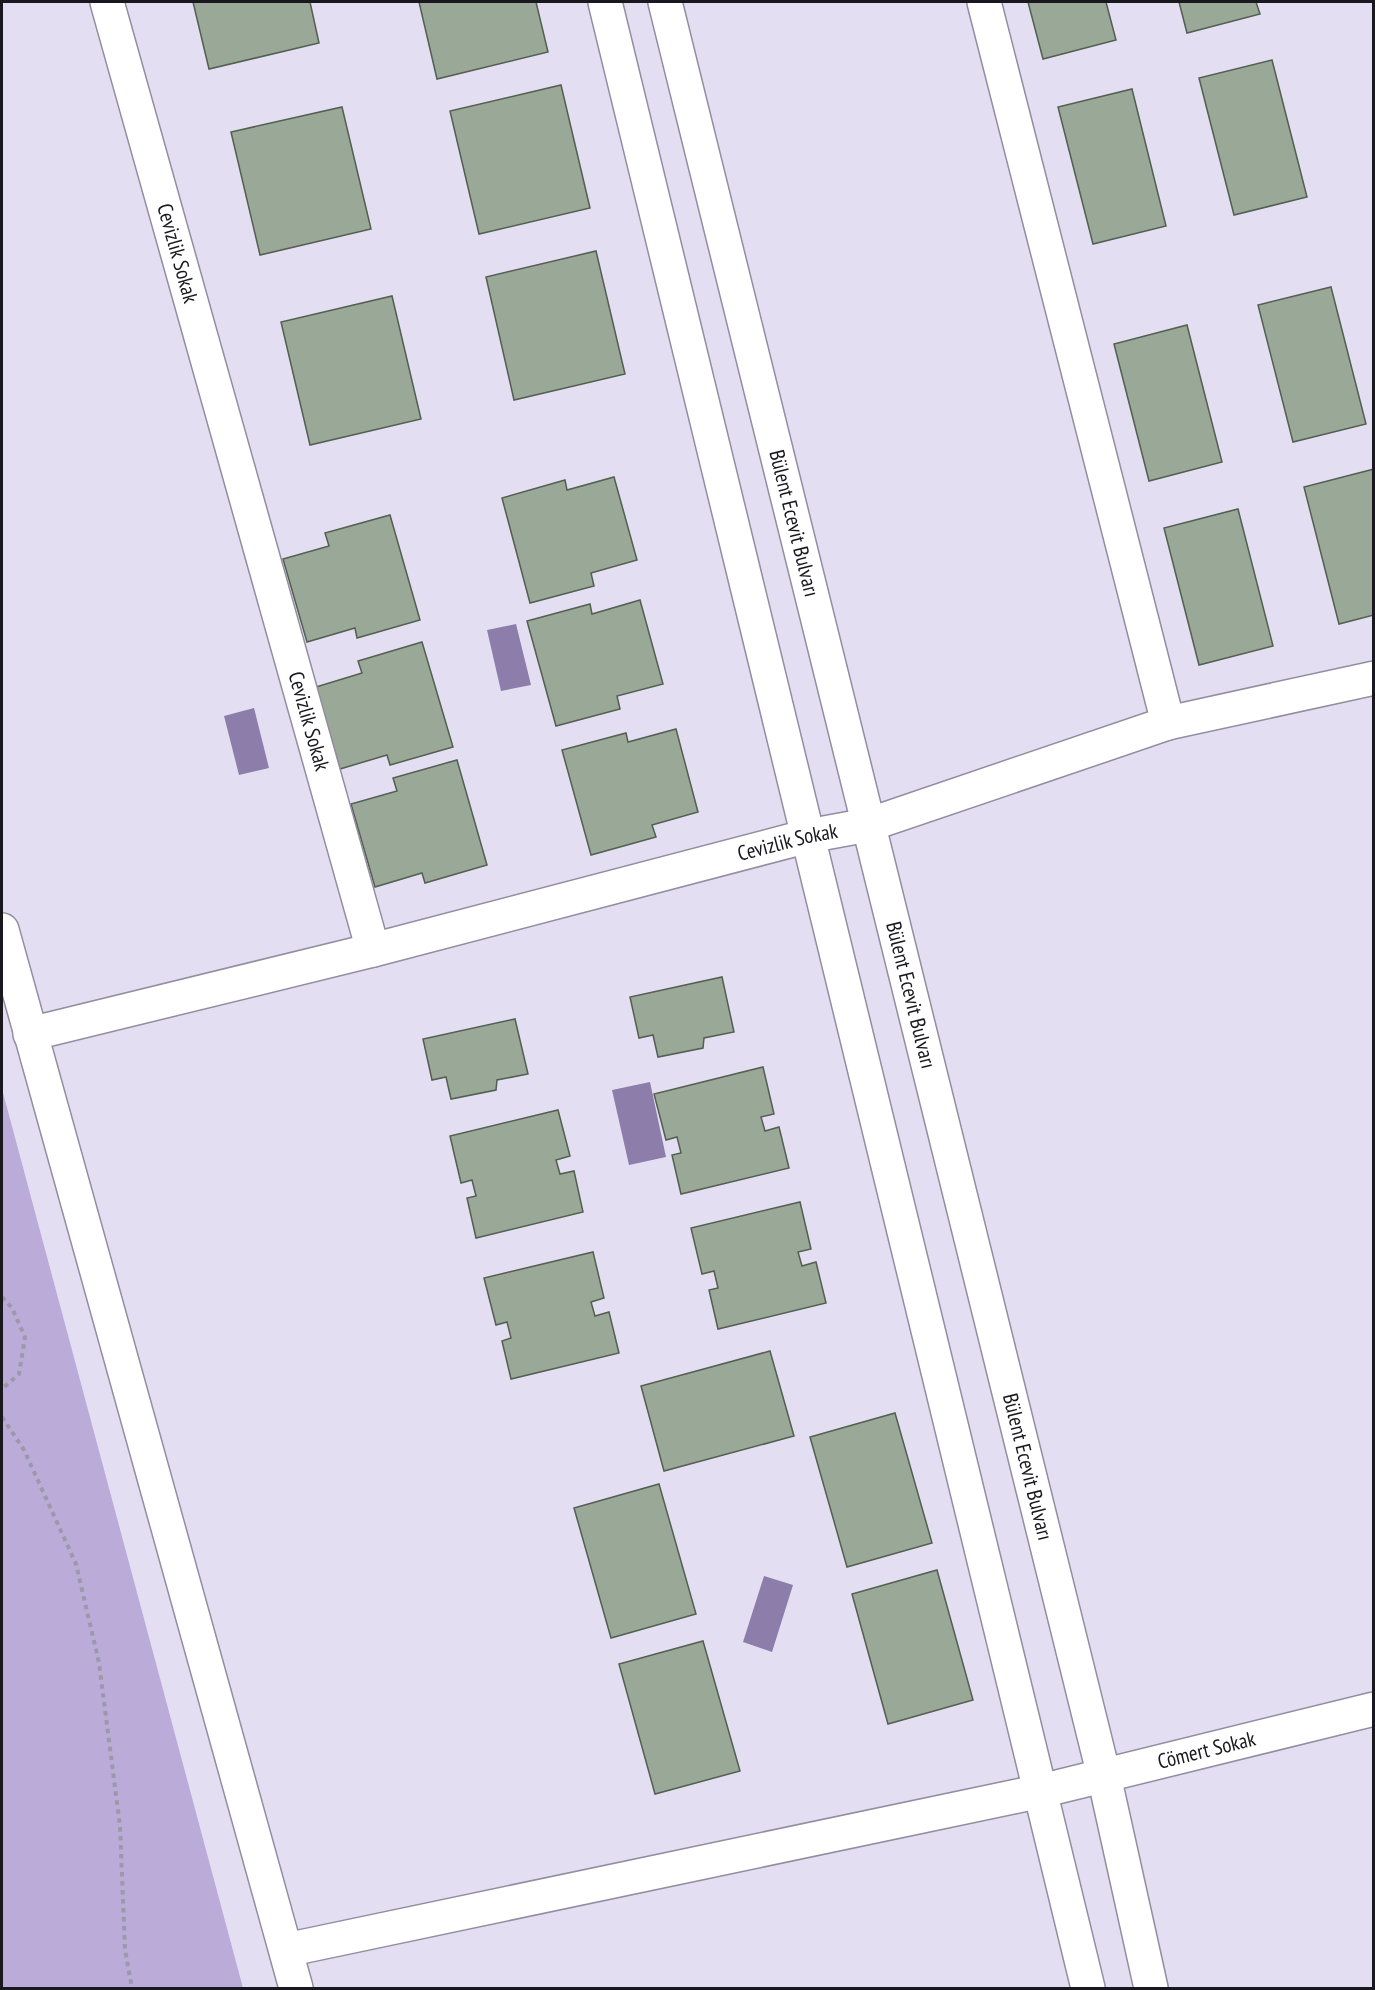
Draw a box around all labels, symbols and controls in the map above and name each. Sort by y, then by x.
street label: Cevizlik Sokak [151,200,205,306]
street label: Bülent Ecevit Bulvarı [763,447,826,599]
street label: Cevizlik Sokak [283,668,336,774]
street label: Cevizlik Sokak [735,817,840,867]
street label: Bülent Ecevit Bulvarı [880,919,942,1071]
street label: Bülent Ecevit Bulvarı [997,1390,1059,1543]
street label: Cömert Sokak [1155,1725,1258,1775]

